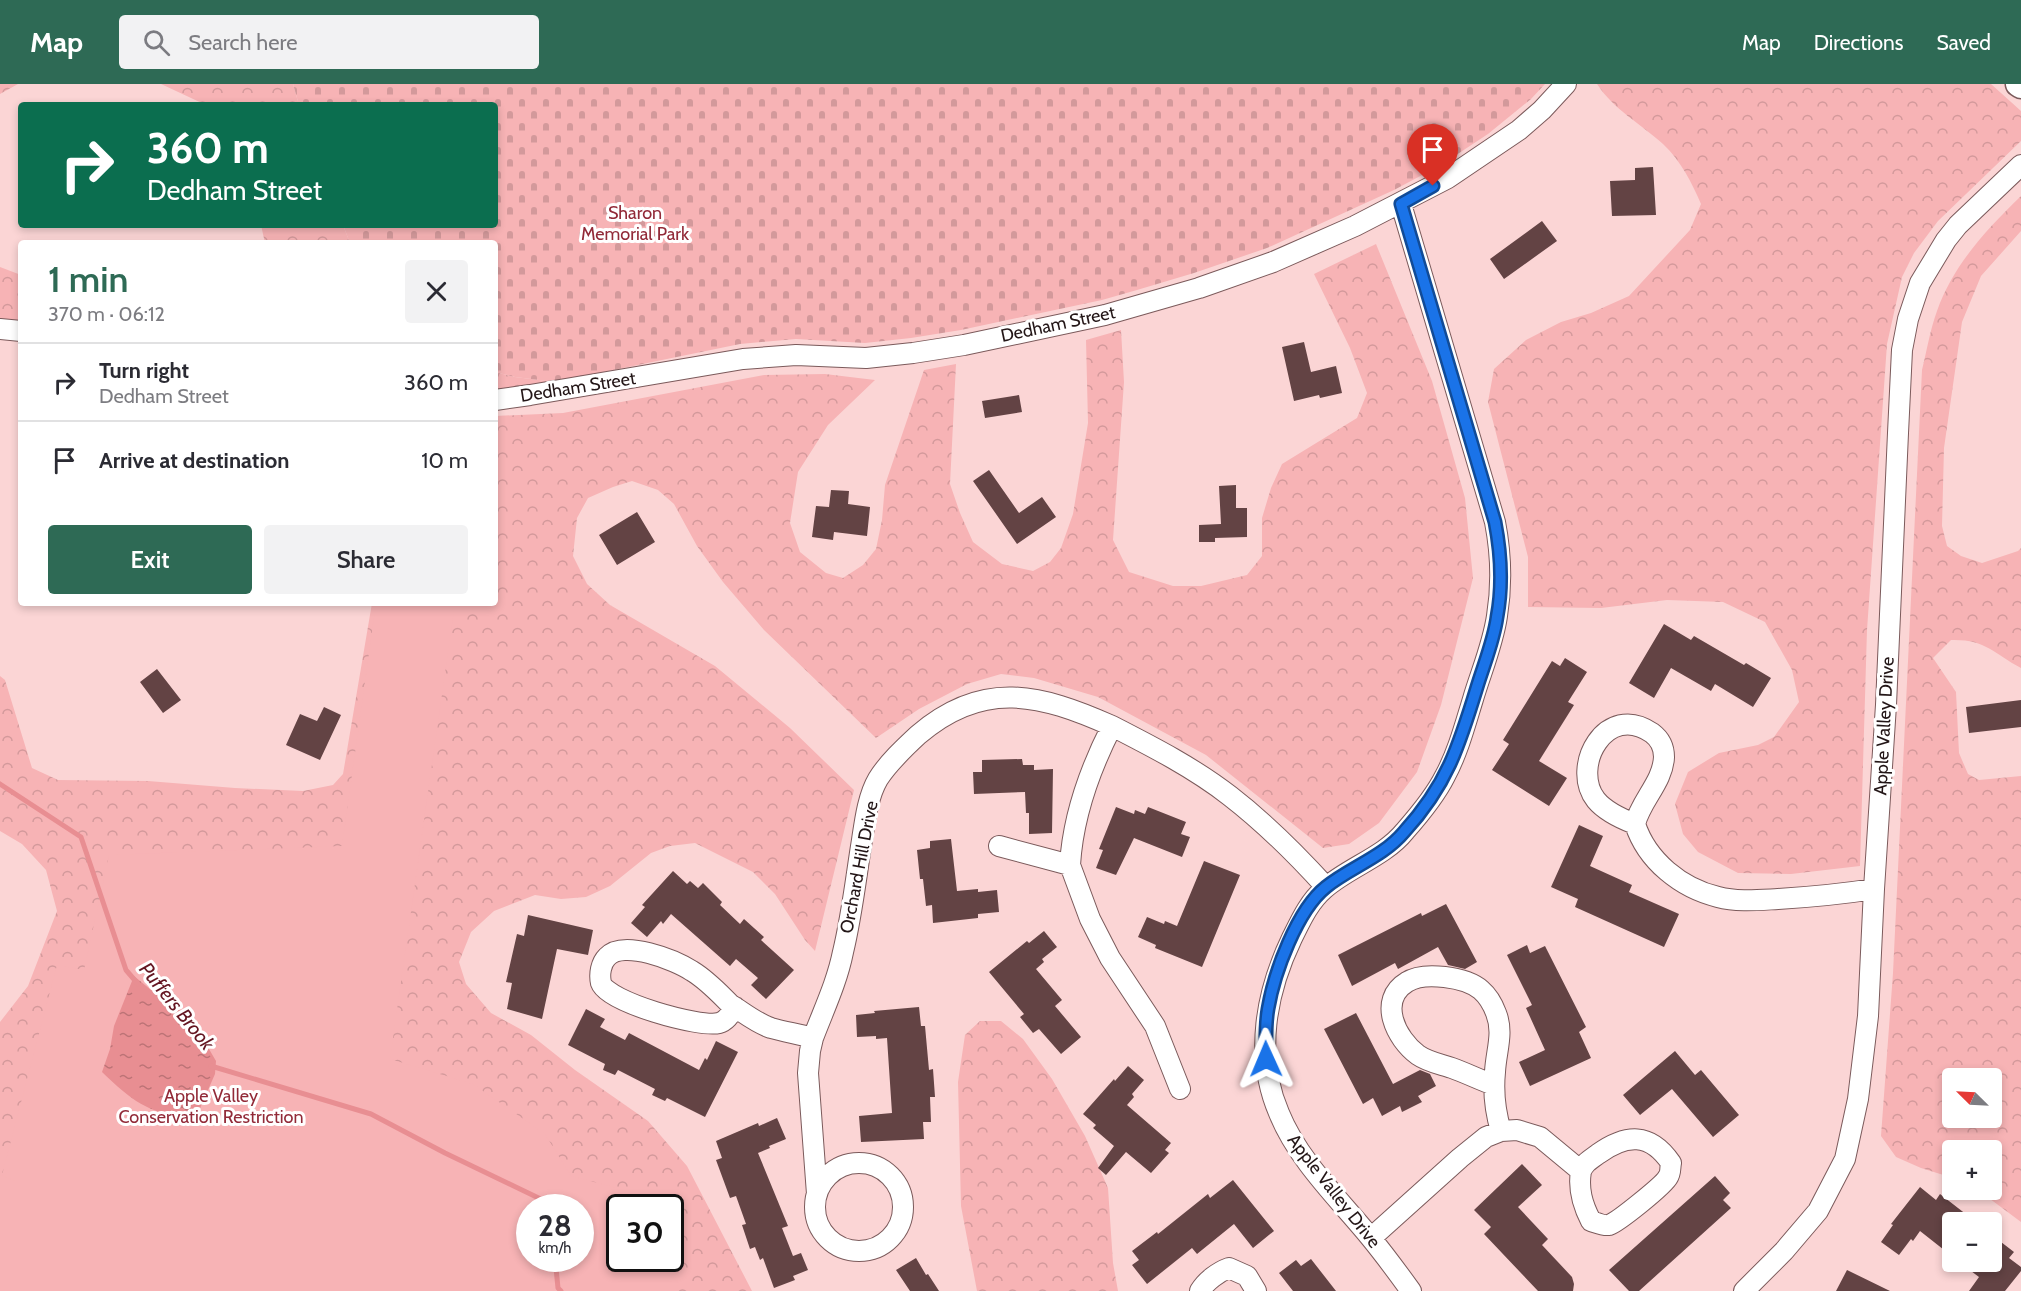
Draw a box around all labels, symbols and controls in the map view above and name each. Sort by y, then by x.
search box [119,15,539,69]
text: Map [30,25,83,59]
icon: search [140,26,173,59]
text: Search here [188,29,297,56]
text: Map [1742,30,1781,55]
text: Directions [1814,30,1903,55]
text: Saved [1936,30,1991,55]
text: 360 m [147,122,269,174]
pin [1407,124,1458,186]
icon: right [48,126,126,204]
icon: arrive [1416,133,1449,166]
text: Dedham Street [147,174,322,207]
park label: Sharon Memorial Park [581,202,690,245]
text: 1 min [48,257,128,301]
button: close [405,260,468,323]
street label: Dedham Street [999,301,1117,347]
text: 370 m · 06:12 [48,302,165,326]
text: Turn right [99,357,189,384]
icon: right [48,366,81,399]
street label: Dedham Street [519,367,637,407]
text: 360 m [404,369,468,396]
text: Dedham Street [99,384,229,408]
icon: arrive [48,444,81,477]
text: Arrive at destination [99,447,289,474]
text: 10 m [421,447,468,474]
button: Exit [48,525,252,594]
button: Share [264,525,468,594]
street label: Apple Valley Drive [1869,656,1899,796]
street label: Orchard Hill Drive [835,799,883,935]
water label: Puffers Brook [134,957,221,1056]
position arrow [1234,1027,1298,1091]
north arrow [1942,1068,2002,1128]
map controls [1942,1068,2002,1272]
park label: Apple Valley Conservation Restriction [118,1085,304,1128]
street label: Apple Valley Drive [1283,1130,1385,1252]
button: + [1942,1140,2002,1200]
speed limit sign: 30 [606,1194,684,1272]
text: 28 [538,1207,572,1244]
button: − [1942,1212,2002,1272]
text: km/h [539,1239,571,1257]

